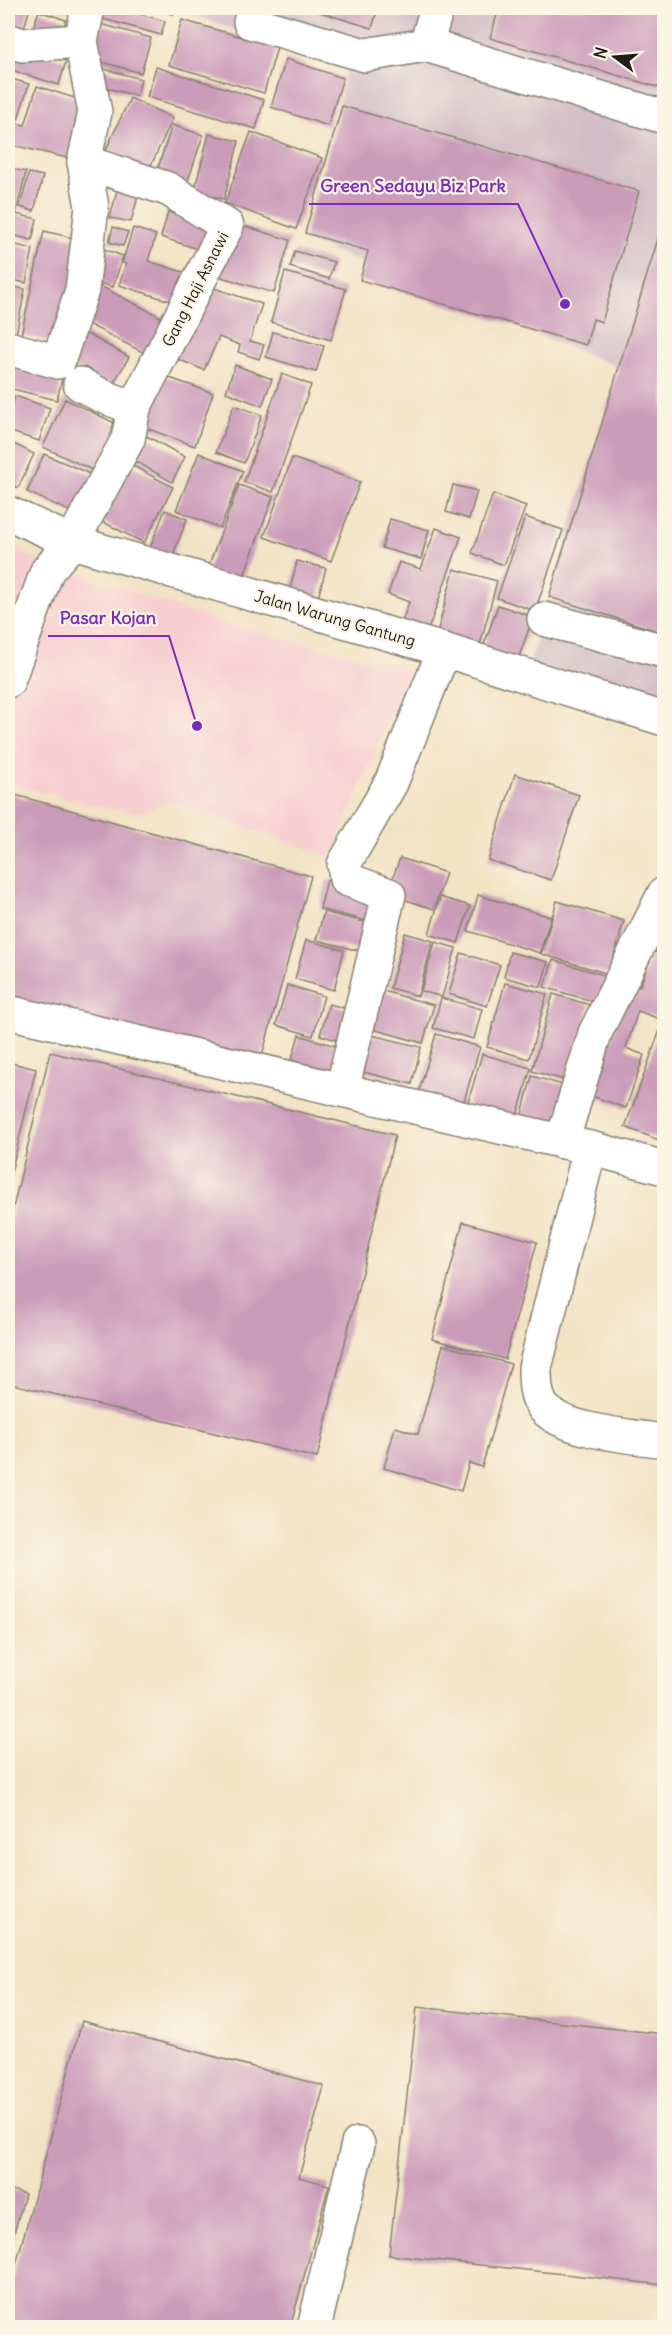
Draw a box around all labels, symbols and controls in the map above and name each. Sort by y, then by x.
north arrow [585,27,645,87]
text: N [589,45,612,61]
callout: Green Sedayu Biz Park [309,168,518,204]
text: Green Sedayu Biz Park [320,174,506,197]
street label: Gang Haji Asnawi [157,228,233,350]
street label: Jalan Warung Gantung [252,585,418,651]
callout: Pasar Kojan [48,600,169,636]
text: Pasar Kojan [60,606,157,629]

